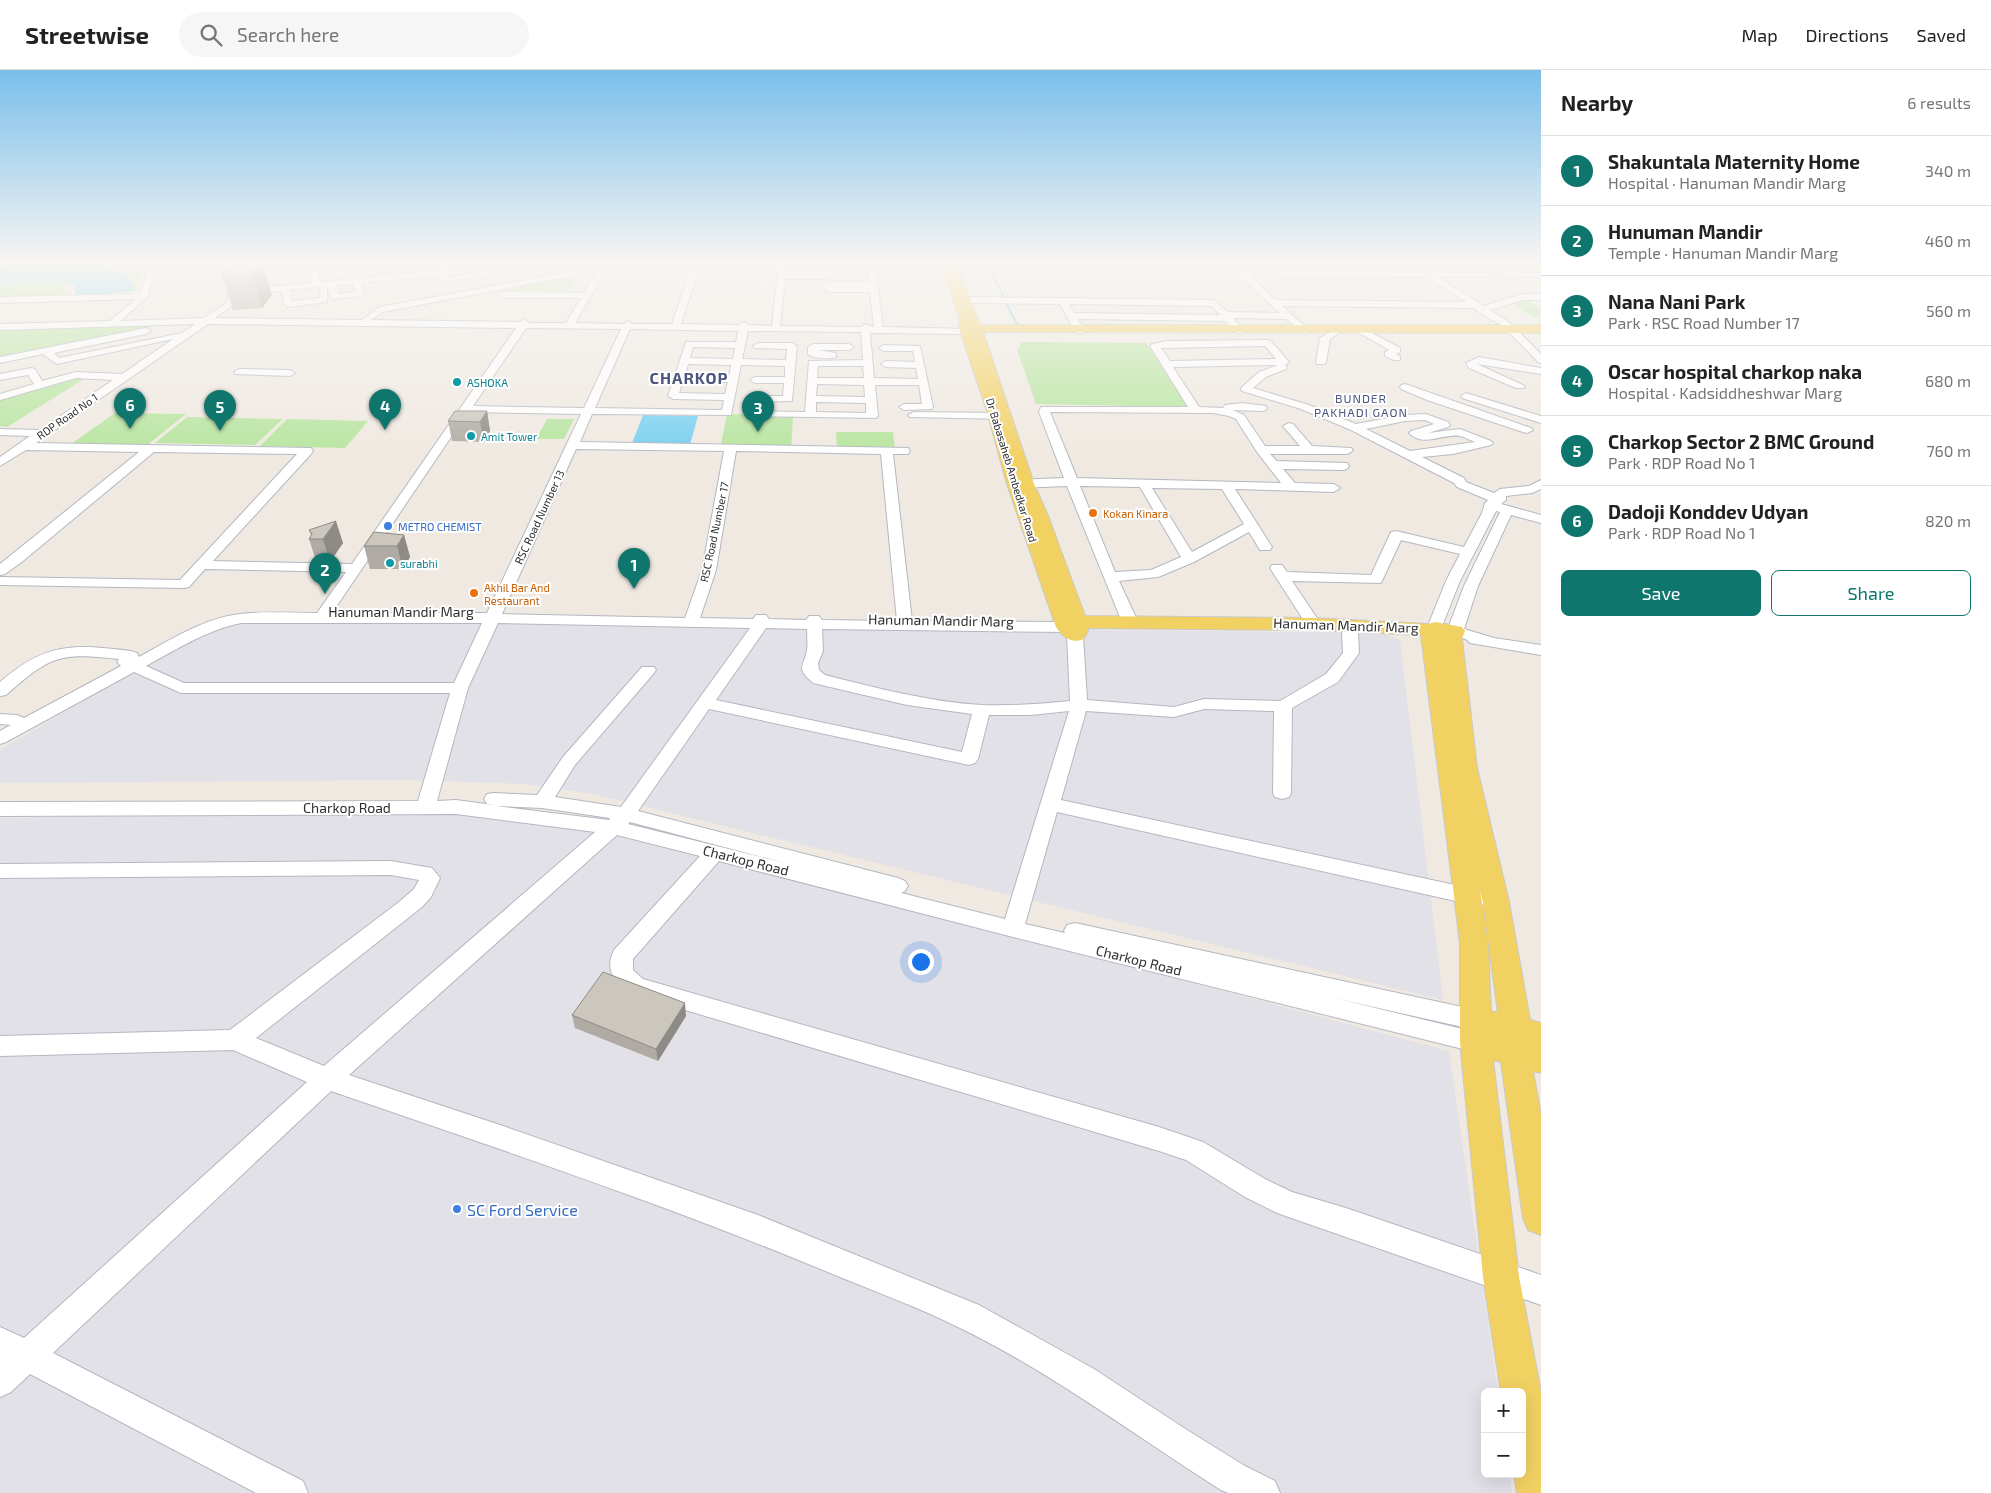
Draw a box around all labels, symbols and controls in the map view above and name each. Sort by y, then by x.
search box [179,12,529,57]
text: Streetwise [25,20,149,49]
icon: search [197,21,225,49]
text: Search here [237,23,339,46]
text: Map [1741,24,1778,46]
text: Directions [1806,24,1889,46]
text: Saved [1917,24,1966,46]
text: Nearby [1561,90,1633,115]
text: 6 results [1907,93,1971,112]
text: Shakuntala Maternity Home [1608,150,1860,173]
text: 1 [1574,161,1580,180]
text: 340 m [1925,161,1971,180]
text: Hospital · Hanuman Mandir Marg [1608,173,1846,192]
text: Hunuman Mandir [1608,220,1763,243]
text: 2 [1572,231,1582,250]
text: 460 m [1925,231,1971,250]
text: Temple · Hanuman Mandir Marg [1608,243,1838,262]
text: Nana Nani Park [1608,290,1745,313]
text: 3 [1572,301,1582,320]
text: 560 m [1926,301,1971,320]
text: Park · RSC Road Number 17 [1608,313,1800,332]
text: Oscar hospital charkop naka [1608,360,1862,383]
district label: CHARKOP [650,368,728,387]
text: 4 [1572,371,1582,390]
text: 680 m [1925,371,1971,390]
marker: ASHOKA [451,376,463,388]
place label: ASHOKA [467,376,508,389]
text: Hospital · Kadsiddheshwar Marg [1608,383,1842,402]
pin: 6 [114,388,146,429]
pin: 4 [369,389,401,430]
street label: RDP Road No 1 [34,390,100,442]
pin: 5 [204,390,236,431]
pin: 3 [742,391,774,432]
district label: BUNDER PAKHADI GAON [1314,391,1408,419]
street label: Dr Babasaheb Ambedkar Road [984,396,1040,544]
marker: Amit Tower [465,430,477,442]
place label: Amit Tower [481,430,538,443]
text: Charkop Sector 2 BMC Ground [1608,430,1874,453]
text: 5 [1573,441,1581,460]
text: 760 m [1926,441,1971,460]
text: Park · RDP Road No 1 [1608,453,1755,472]
street label: RSC Road Number 13 [511,468,567,566]
street label: RSC Road Number 17 [697,480,731,583]
text: Dadoji Konddev Udyan [1608,500,1808,523]
marker: Kokan Kinara [1087,507,1099,519]
place label: Kokan Kinara [1103,507,1168,520]
text: 6 [1572,511,1582,530]
text: 820 m [1925,511,1971,530]
marker: METRO CHEMIST [382,520,394,532]
place label: METRO CHEMIST [398,520,482,533]
text: Park · RDP Road No 1 [1608,523,1755,542]
pin: 1 [618,548,650,589]
pin: 2 [309,553,341,594]
marker: surabhi [384,557,396,569]
place label: surabhi [400,557,438,570]
button: Save [1561,570,1761,616]
button: Share [1771,570,1971,616]
place label: Akhil Bar And Restaurant [484,581,550,607]
marker: Akhil Bar And Restaurant [468,587,480,599]
street label: Hanuman Mandir Marg [328,603,474,620]
street label: Hanuman Mandir Marg [868,610,1014,630]
street label: Hanuman Mandir Marg [1273,614,1419,636]
street label: Charkop Road [303,799,391,816]
street label: Charkop Road [701,841,791,879]
street label: Charkop Road [1094,941,1184,979]
your location [908,949,934,975]
place label: SC Ford Service [467,1200,578,1219]
marker: SC Ford Service [451,1203,463,1215]
map controls [1481,1388,1526,1478]
button: + [1481,1388,1526,1433]
button: − [1481,1433,1526,1478]

